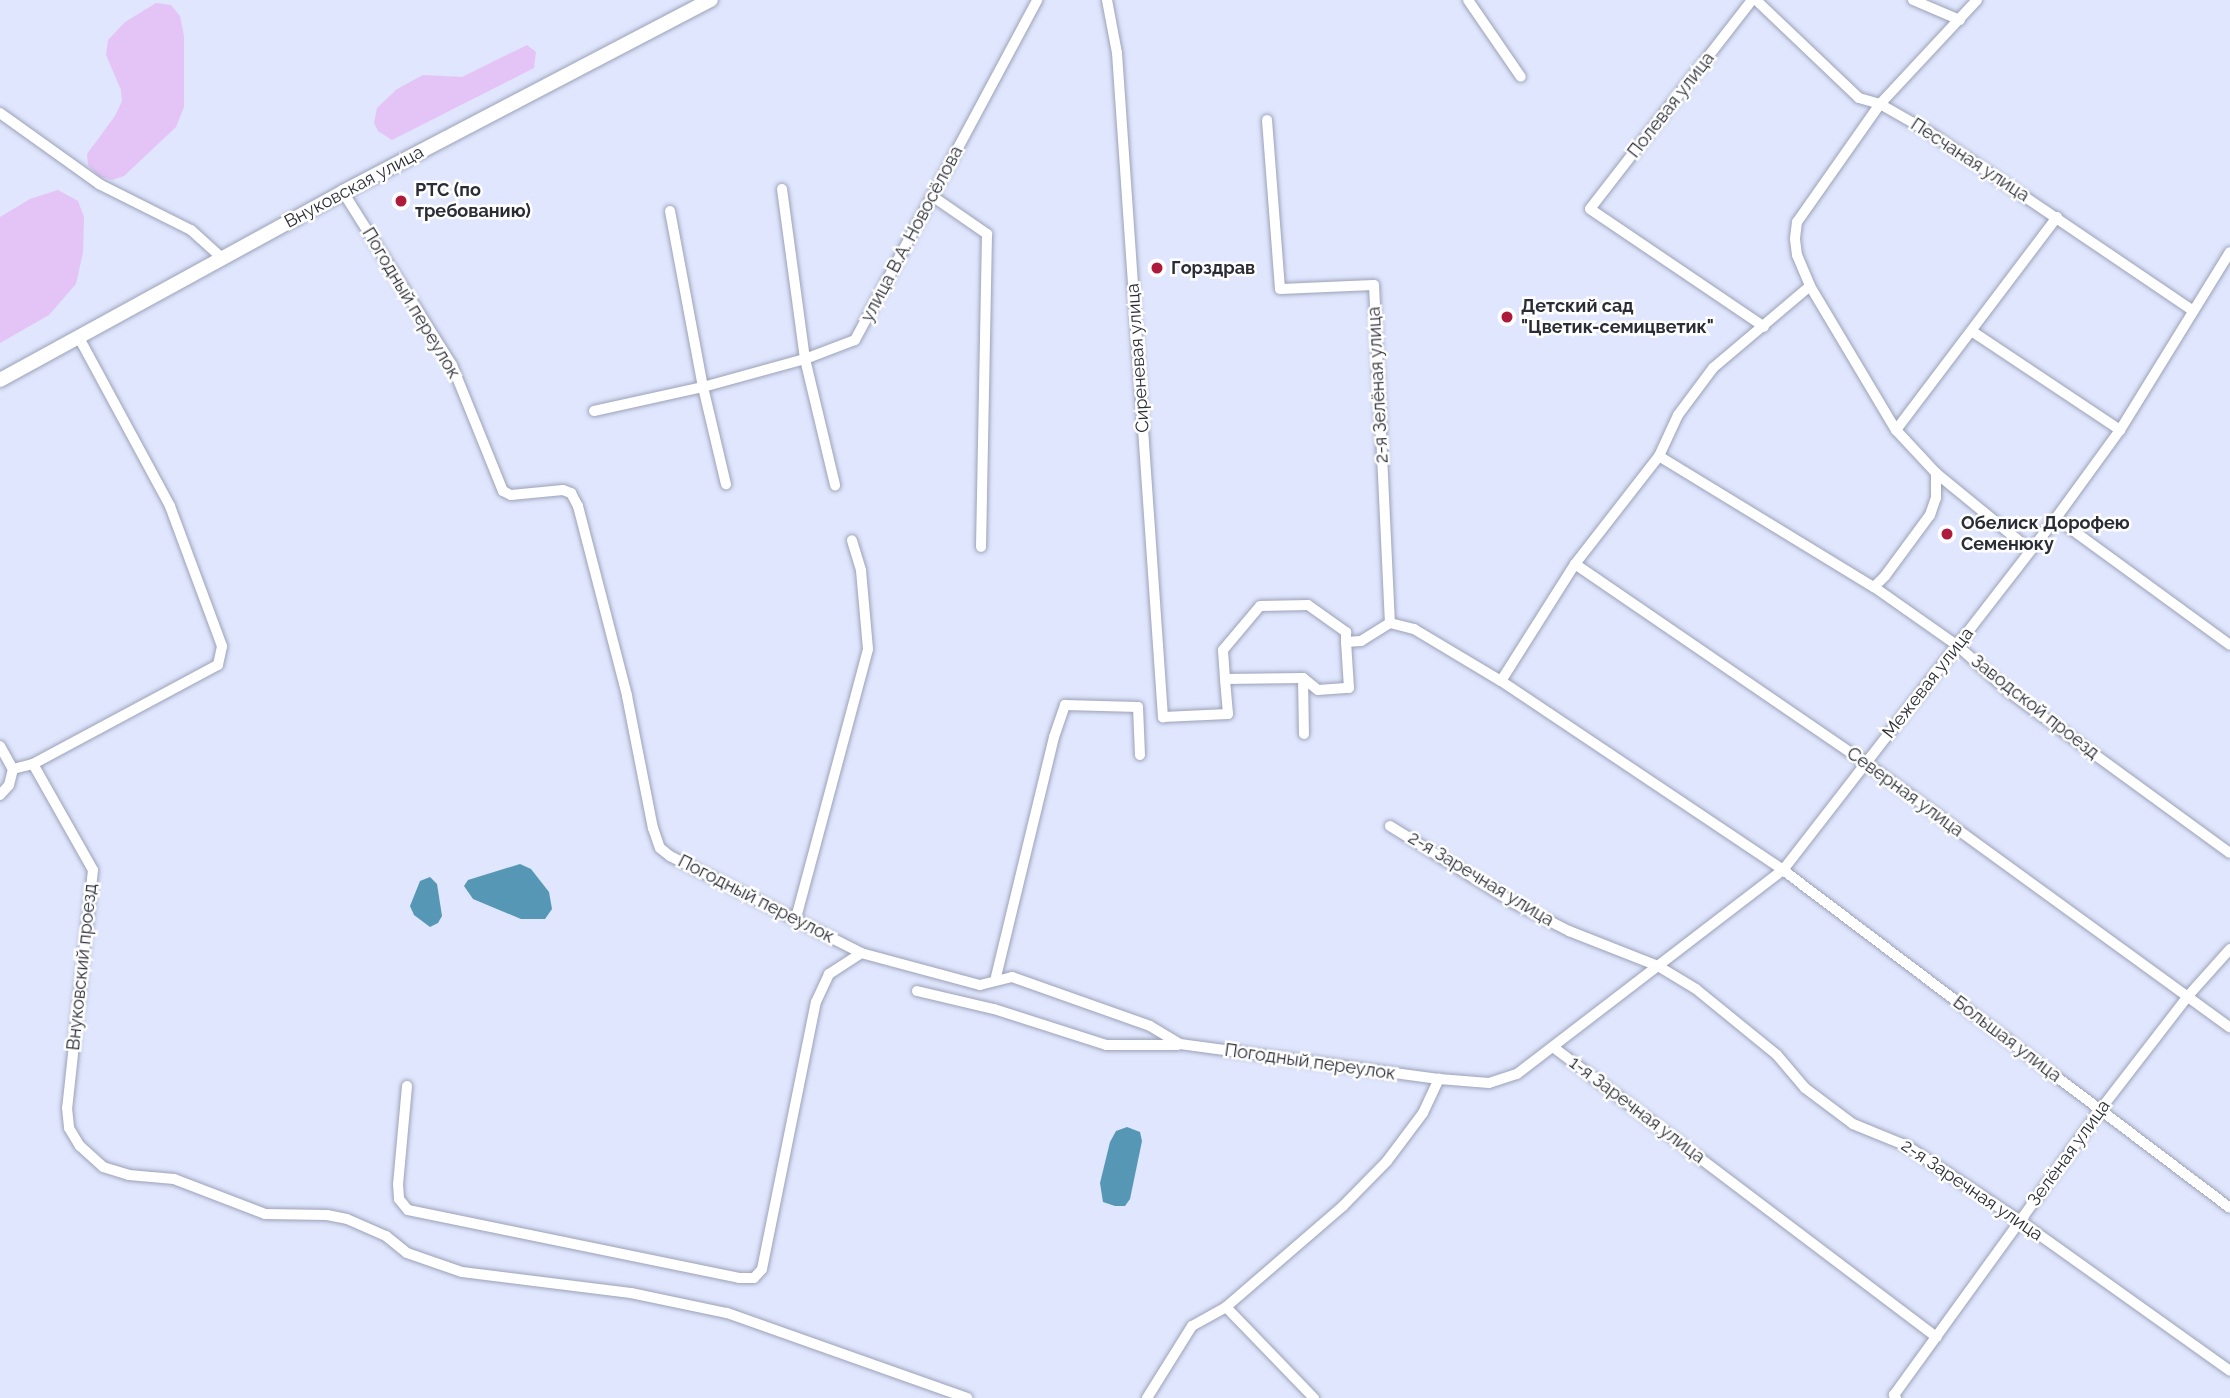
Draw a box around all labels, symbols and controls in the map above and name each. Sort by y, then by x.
street label: Полевая улица [1623,48,1719,162]
street label: Песчаная улица [1906,113,2034,207]
street label: Внуковская улица [280,141,428,233]
street label: улица В.А. Новосёлова [856,142,968,326]
place label: РТС (по требованию) [415,180,531,222]
marker: РТС (по требованию) [393,193,409,209]
street label: Погодный переулок [357,224,465,382]
place label: Горздрав [1171,257,1255,279]
marker: Горздрав [1149,260,1165,276]
street label: Сиреневая улица [1122,282,1154,434]
place label: Детский сад "Цветик-семицветик" [1521,296,1714,338]
street label: 2-я Зелёная улица [1363,306,1393,464]
marker: Детский сад "Цветик-семицветик" [1499,309,1515,325]
place label: Обелиск Дорофею Семенюку [1961,513,2130,556]
marker: Обелиск Дорофею Семенюку [1939,526,1955,542]
street label: Межевая улица [1878,623,1978,743]
street label: Заводской проезд [1967,650,2103,764]
street label: Северная улица [1842,742,1968,842]
street label: 2-я Заречная улица [1404,827,1558,931]
street label: Погодный переулок [674,850,838,948]
street label: Внуковский проезд [62,882,102,1052]
street label: Большая улица [1948,991,2066,1087]
street label: Погодный переулок [1223,1039,1397,1085]
street label: 1-я Заречная улица [1565,1052,1709,1168]
street label: Зелёная улица [2023,1096,2115,1210]
street label: 2-я Заречная улица [1897,1134,2047,1246]

